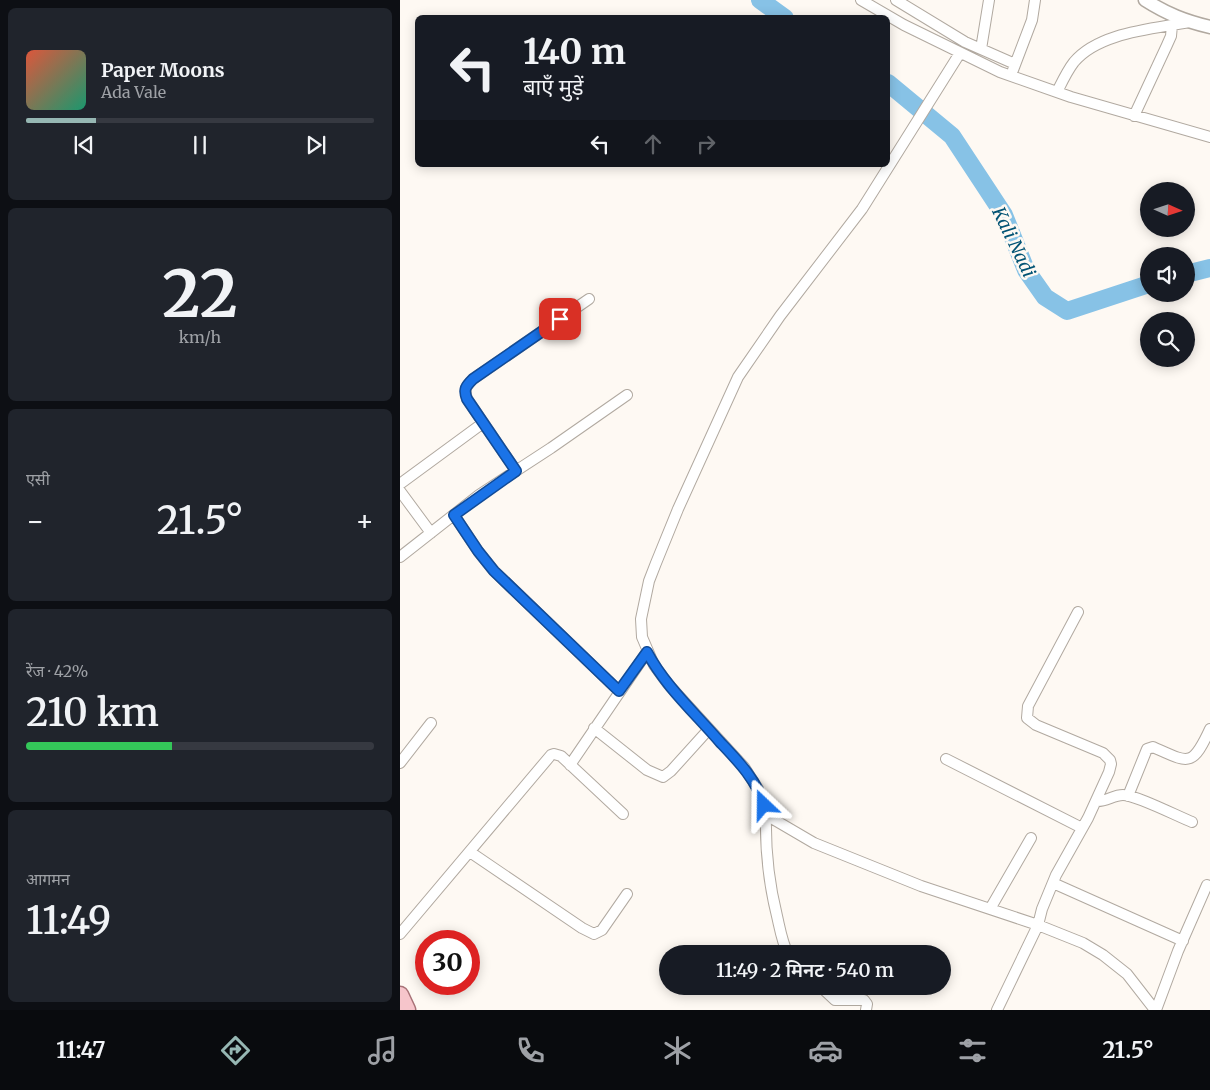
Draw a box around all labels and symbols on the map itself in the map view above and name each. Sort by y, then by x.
north arrow [1140,182,1195,238]
water label: Kali Nadi [987,202,1041,281]
pin [539,298,581,340]
position arrow [737,778,789,830]
speed limit sign: 30 [415,930,480,995]

